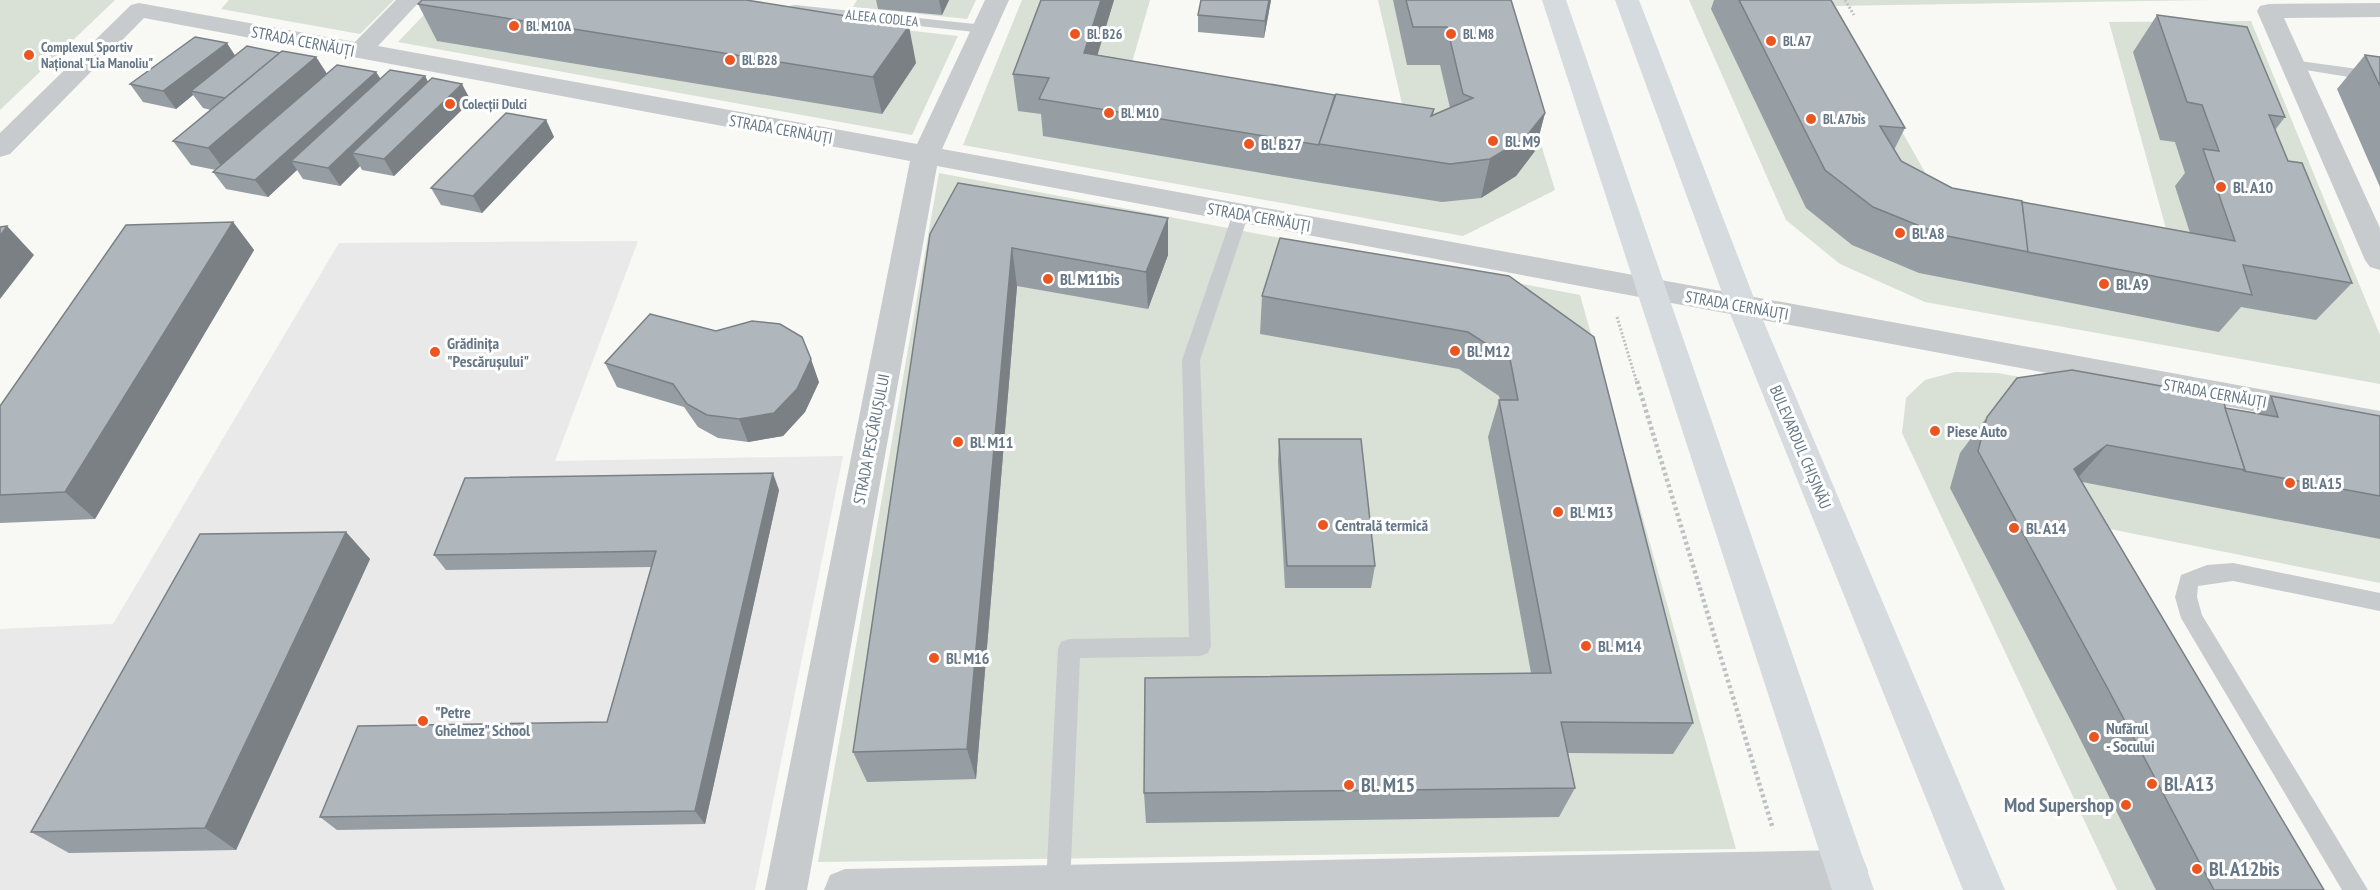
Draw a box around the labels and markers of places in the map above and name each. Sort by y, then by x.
place label: Bl. M10A [526,17,572,35]
marker: Bl. M10A [507,19,521,33]
place label: Bl. B26 [1087,25,1123,43]
place label: Bl. M8 [1463,25,1494,43]
marker: Bl. B26 [1068,27,1082,41]
marker: Bl. M8 [1444,27,1458,41]
place label: Bl. A7 [1783,32,1812,50]
marker: Bl. A7 [1764,34,1778,48]
place label: Complexul Sportiv Național "Lia Manoliu" [41,38,153,72]
marker: Complexul Sportiv Național "Lia Manoliu" [22,48,36,62]
place label: Bl. B28 [742,51,778,69]
marker: Bl. B28 [723,53,737,67]
place label: Colecții Dulci [462,95,527,113]
marker: Colecții Dulci [443,97,457,111]
place label: Bl. M10 [1121,104,1159,122]
marker: Bl. M10 [1102,106,1116,120]
place label: Bl. A7bis [1823,110,1866,128]
marker: Bl. A7bis [1804,112,1818,126]
place label: Bl. M9 [1505,131,1541,151]
place label: Bl. B27 [1261,134,1302,154]
marker: Bl. M9 [1486,134,1500,148]
marker: Bl. B27 [1242,137,1256,151]
place label: Bl. A10 [2233,177,2274,197]
marker: Bl. A10 [2214,180,2228,194]
place label: Bl. A8 [1912,223,1945,243]
marker: Bl. A8 [1893,226,1907,240]
place label: Bl. M11bis [1060,269,1120,289]
marker: Bl. M11bis [1041,272,1055,286]
place label: Bl. A9 [2116,274,2149,294]
marker: Bl. A9 [2097,277,2111,291]
place label: Grădinița "Pescărușului" [447,333,529,371]
place label: Bl. M12 [1467,341,1510,361]
marker: Bl. M12 [1448,344,1462,358]
marker: Grădinița "Pescărușului" [428,345,442,359]
place label: Piese Auto [1947,421,2007,441]
marker: Piese Auto [1928,424,1942,438]
place label: Bl. M11 [970,432,1013,452]
marker: Bl. M11 [951,435,965,449]
place label: Bl. A15 [2302,473,2342,493]
marker: Bl. A15 [2283,476,2297,490]
place label: Bl. M13 [1570,502,1613,522]
marker: Bl. M13 [1551,505,1565,519]
place label: Centrală termică [1335,515,1429,535]
marker: Centrală termică [1316,518,1330,532]
place label: Bl. A14 [2026,518,2067,538]
marker: Bl. A14 [2007,521,2021,535]
place label: Bl. M14 [1598,636,1642,656]
marker: Bl. M14 [1579,639,1593,653]
place label: Bl. M16 [946,648,990,668]
marker: Bl. M16 [927,651,941,665]
place label: "Petre Ghelmez" School [435,702,530,740]
marker: "Petre Ghelmez" School [416,714,430,728]
place label: Nufărul - Socului [2106,718,2155,756]
marker: Nufărul - Socului [2087,730,2101,744]
place label: Bl. A13 [2164,771,2214,797]
place label: Bl. M15 [1361,772,1415,798]
marker: Bl. A13 [2145,777,2159,791]
marker: Bl. M15 [1342,778,1356,792]
place label: Mod Supershop [2004,792,2114,818]
marker: Mod Supershop [2119,798,2133,812]
place label: Bl. A12bis [2209,856,2280,882]
marker: Bl. A12bis [2190,862,2204,876]

